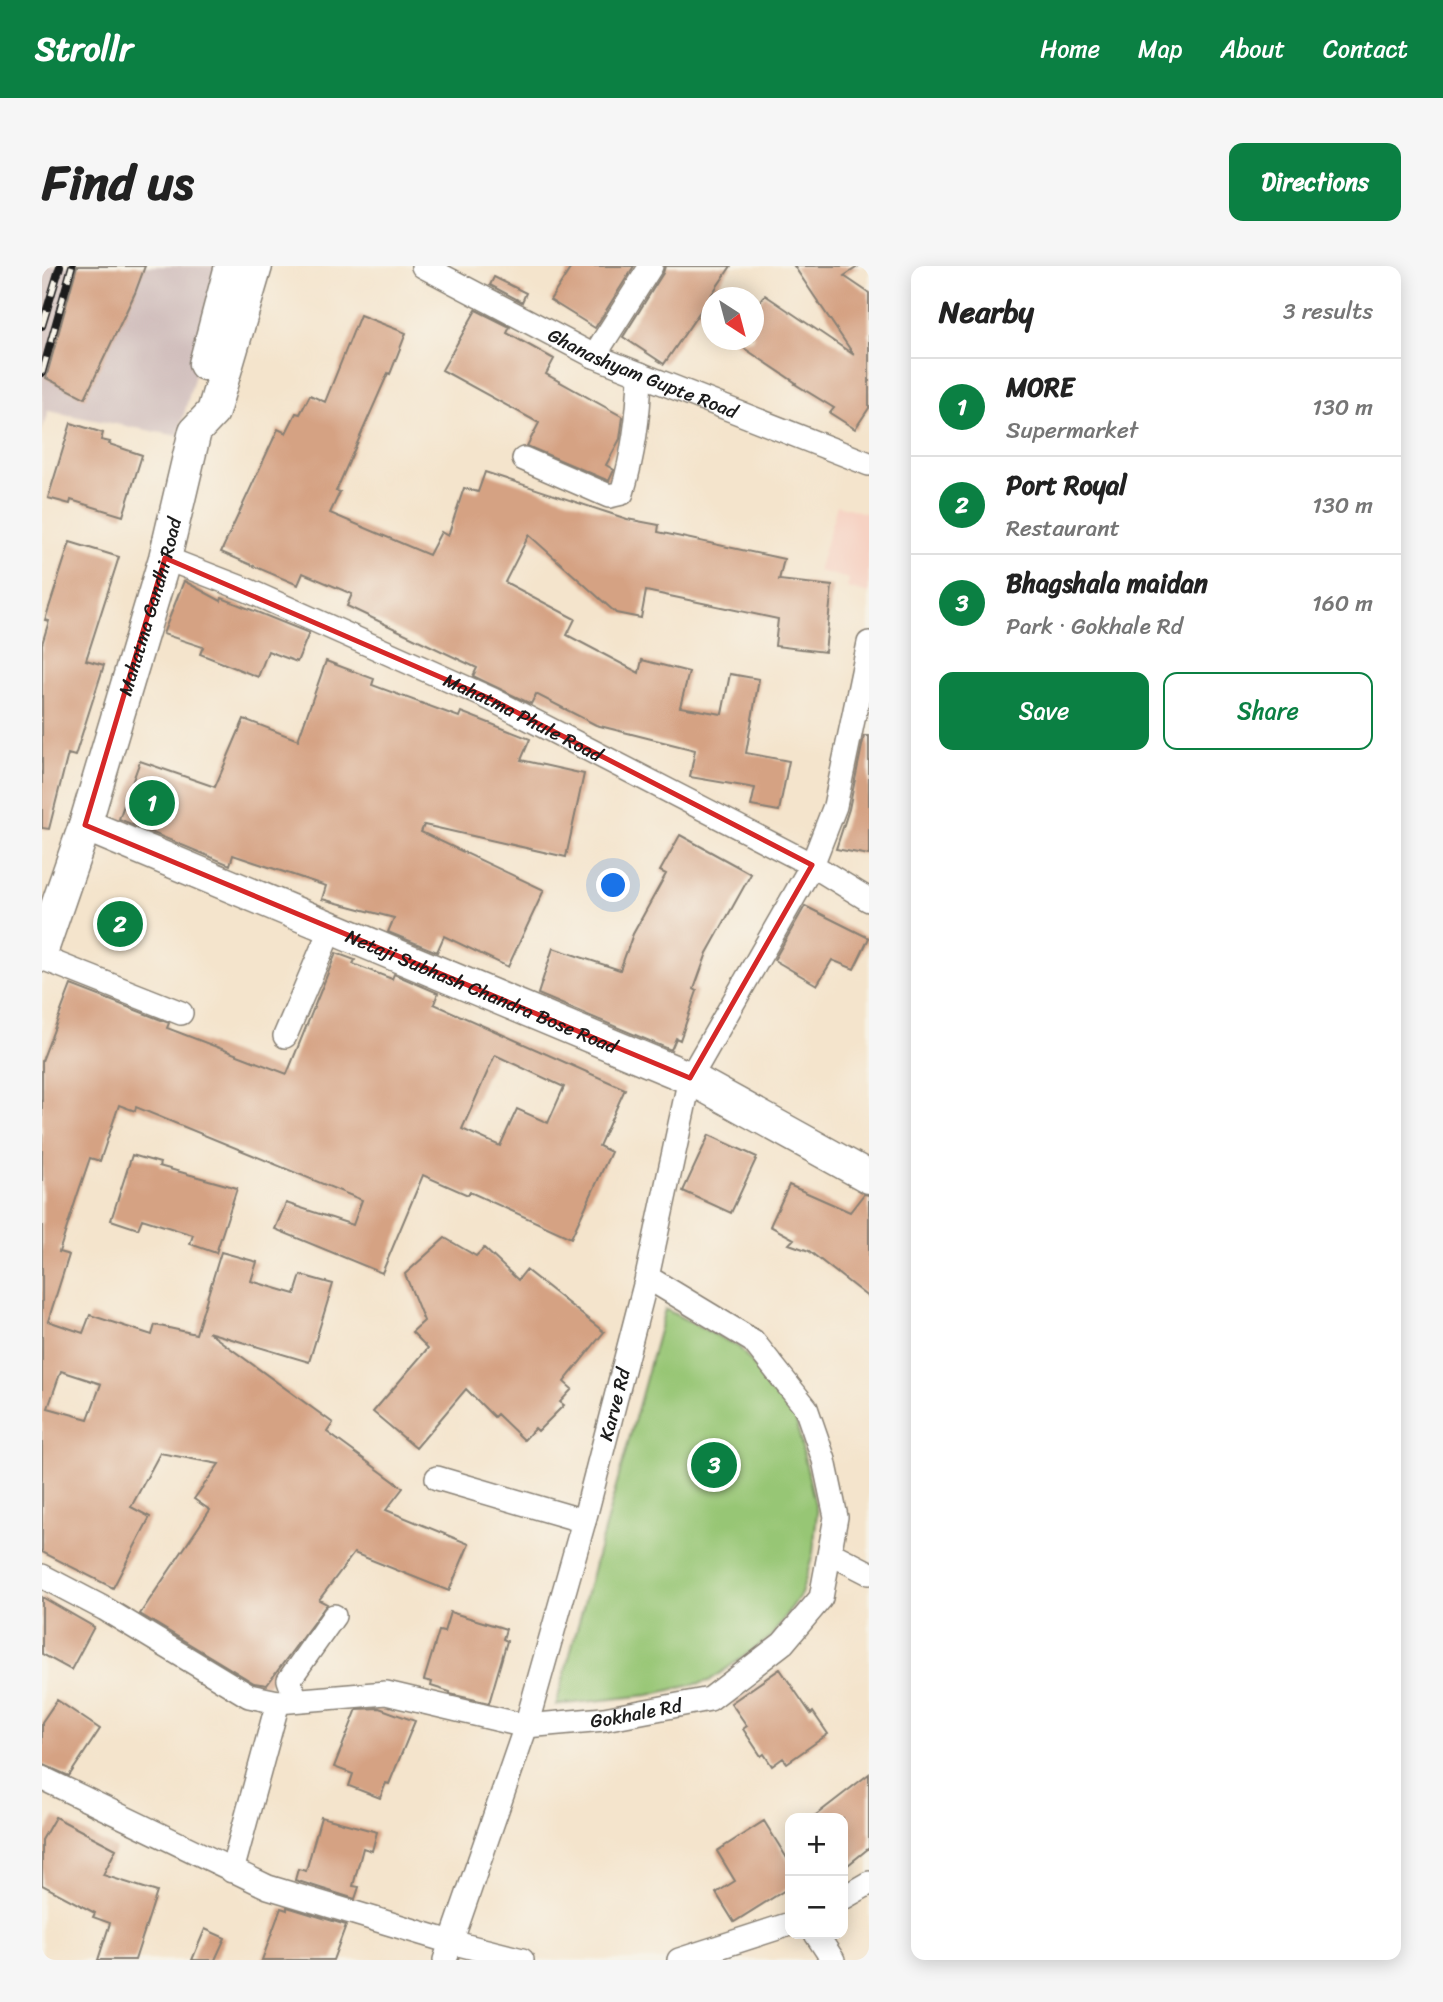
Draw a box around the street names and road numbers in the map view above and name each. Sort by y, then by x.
street label: Ghanashyam Gupte Road [542,318,745,428]
street label: Mahatma Gandhi Road [108,512,191,700]
street label: Mahatma Phule Road [438,663,610,771]
street label: Netaji Subhash Chandra Bose Road [341,919,625,1063]
street label: Karve Rd [589,1363,640,1444]
street label: Gokhale Rd [589,1688,686,1737]

